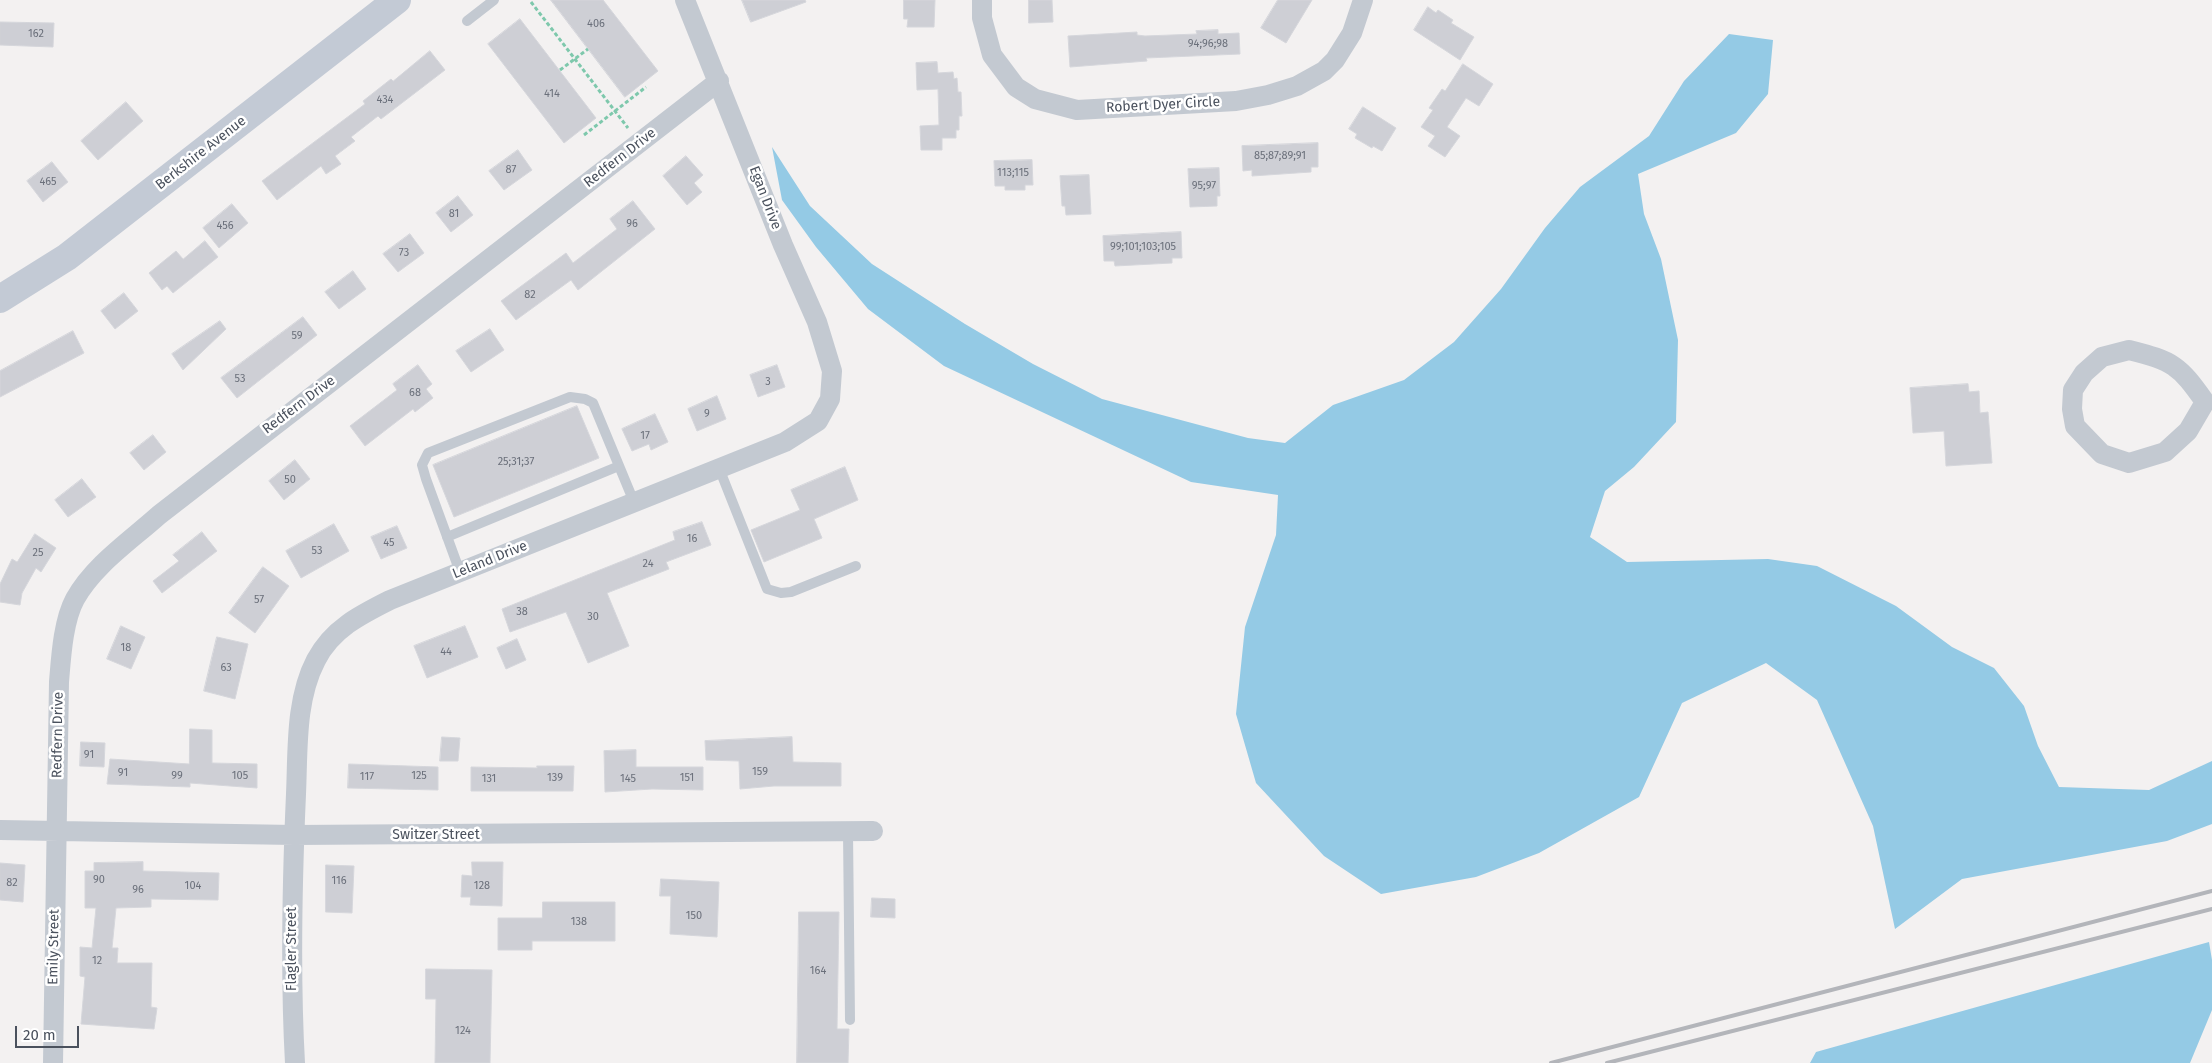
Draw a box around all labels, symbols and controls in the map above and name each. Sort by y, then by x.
house number: 406 [587,17,605,31]
house number: 162 [28,27,44,41]
house number: 94;96;98 [1188,37,1228,51]
house number: 414 [544,87,560,101]
house number: 434 [377,93,393,107]
street label: Robert Dyer Circle [1106,94,1220,116]
street label: Berkshire Avenue [152,112,250,194]
street label: Redfern Drive [581,125,659,191]
house number: 85;87;89;91 [1254,149,1306,163]
house number: 87 [506,163,516,177]
street label: Egan Drive [745,164,785,232]
house number: 113;115 [997,166,1029,180]
house number: 465 [39,175,57,189]
house number: 95;97 [1192,179,1216,193]
house number: 81 [449,207,459,221]
house number: 96 [626,217,638,231]
house number: 456 [216,219,234,233]
house number: 99;101;103;105 [1110,240,1176,254]
house number: 73 [399,246,409,260]
house number: 82 [524,288,536,302]
house number: 59 [291,329,303,343]
house number: 53 [235,372,245,386]
street label: Redfern Drive [259,372,339,438]
house number: 3 [765,375,771,389]
house number: 68 [409,386,421,400]
house number: 9 [704,407,710,421]
house number: 17 [640,429,650,443]
house number: 25;31;37 [498,455,534,469]
house number: 50 [284,473,296,487]
house number: 16 [687,532,697,546]
house number: 45 [383,536,395,550]
street label: Leland Drive [450,537,530,583]
house number: 53 [312,544,322,558]
house number: 25 [33,546,43,560]
house number: 24 [643,557,653,571]
house number: 57 [254,593,264,607]
house number: 38 [516,605,528,619]
house number: 30 [587,610,599,624]
house number: 18 [121,641,131,655]
house number: 44 [440,645,452,659]
house number: 63 [220,661,232,675]
street label: Redfern Drive [49,692,67,778]
house number: 91 [84,748,94,762]
house number: 159 [752,765,768,779]
house number: 91 [118,766,128,780]
house number: 99 [171,769,183,783]
house number: 105 [232,769,248,783]
house number: 125 [411,769,427,783]
house number: 117 [360,770,374,784]
house number: 139 [547,771,563,785]
house number: 151 [680,771,694,785]
house number: 131 [482,772,496,786]
house number: 145 [620,772,636,786]
street label: Switzer Street [392,827,480,843]
house number: 90 [93,873,105,887]
house number: 116 [331,874,347,888]
house number: 82 [6,876,18,890]
house number: 104 [185,879,201,893]
house number: 128 [474,879,490,893]
house number: 96 [132,883,144,897]
street label: Flagler Street [284,907,300,991]
street label: Emily Street [45,909,63,985]
house number: 150 [686,909,702,923]
house number: 138 [571,915,587,929]
house number: 12 [92,954,102,968]
house number: 164 [810,964,826,978]
scale bar [18,1016,81,1048]
house number: 124 [455,1024,471,1038]
text: 20 m [23,1026,56,1044]

